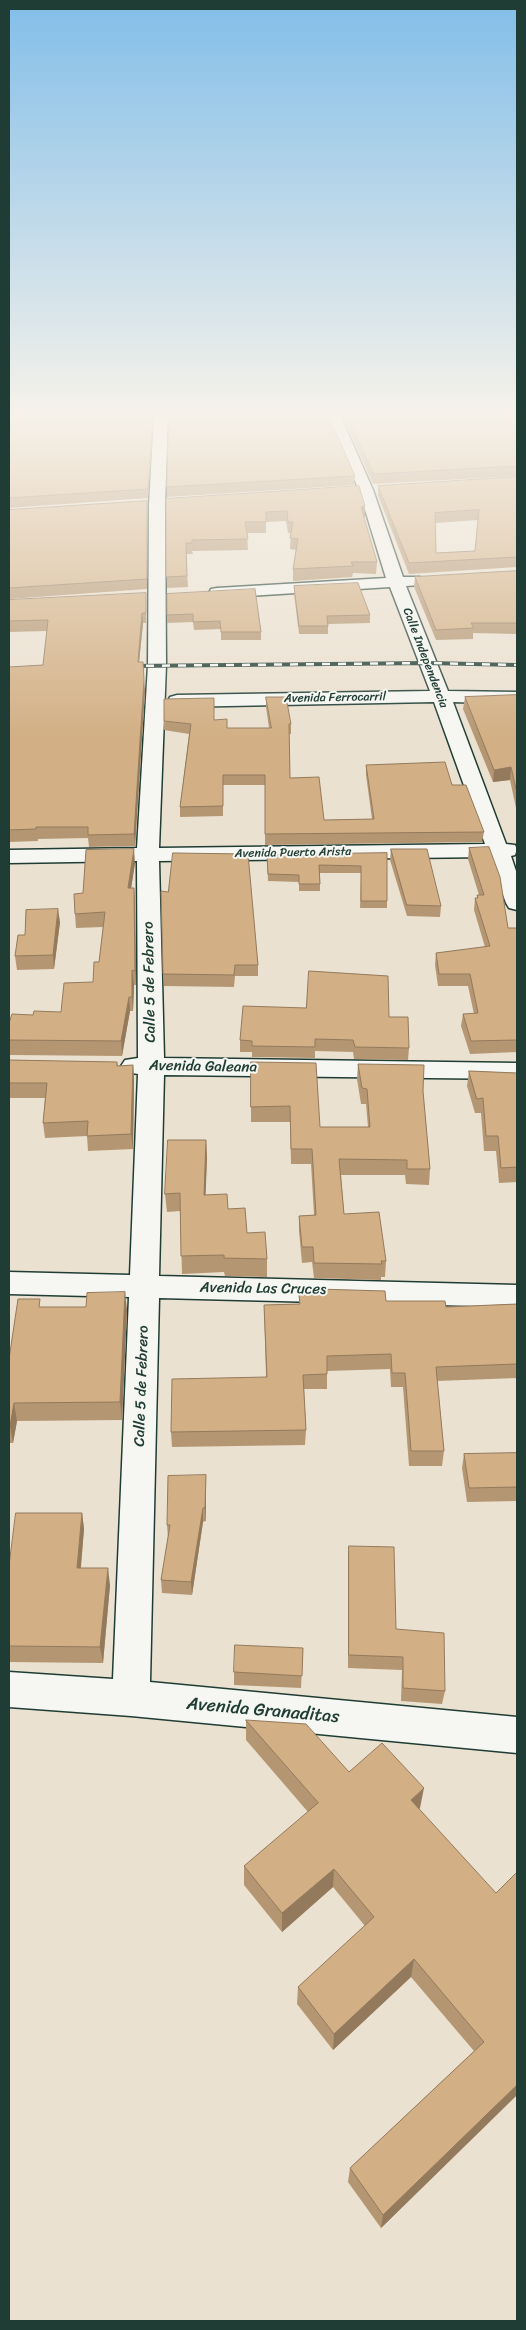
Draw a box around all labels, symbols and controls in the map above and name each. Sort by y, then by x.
street label: Calle Independencia [399,606,451,710]
street label: Avenida Ferrocarril [284,690,386,706]
street label: Avenida Puerto Arista [235,845,351,861]
street label: Calle 5 de Febrero [140,921,160,1043]
street label: Avenida Galeana [149,1057,257,1077]
street label: Avenida Las Cruces [200,1279,326,1299]
street label: Calle 5 de Febrero [131,1325,153,1447]
street label: Avenida Granaditas [186,1694,340,1728]

